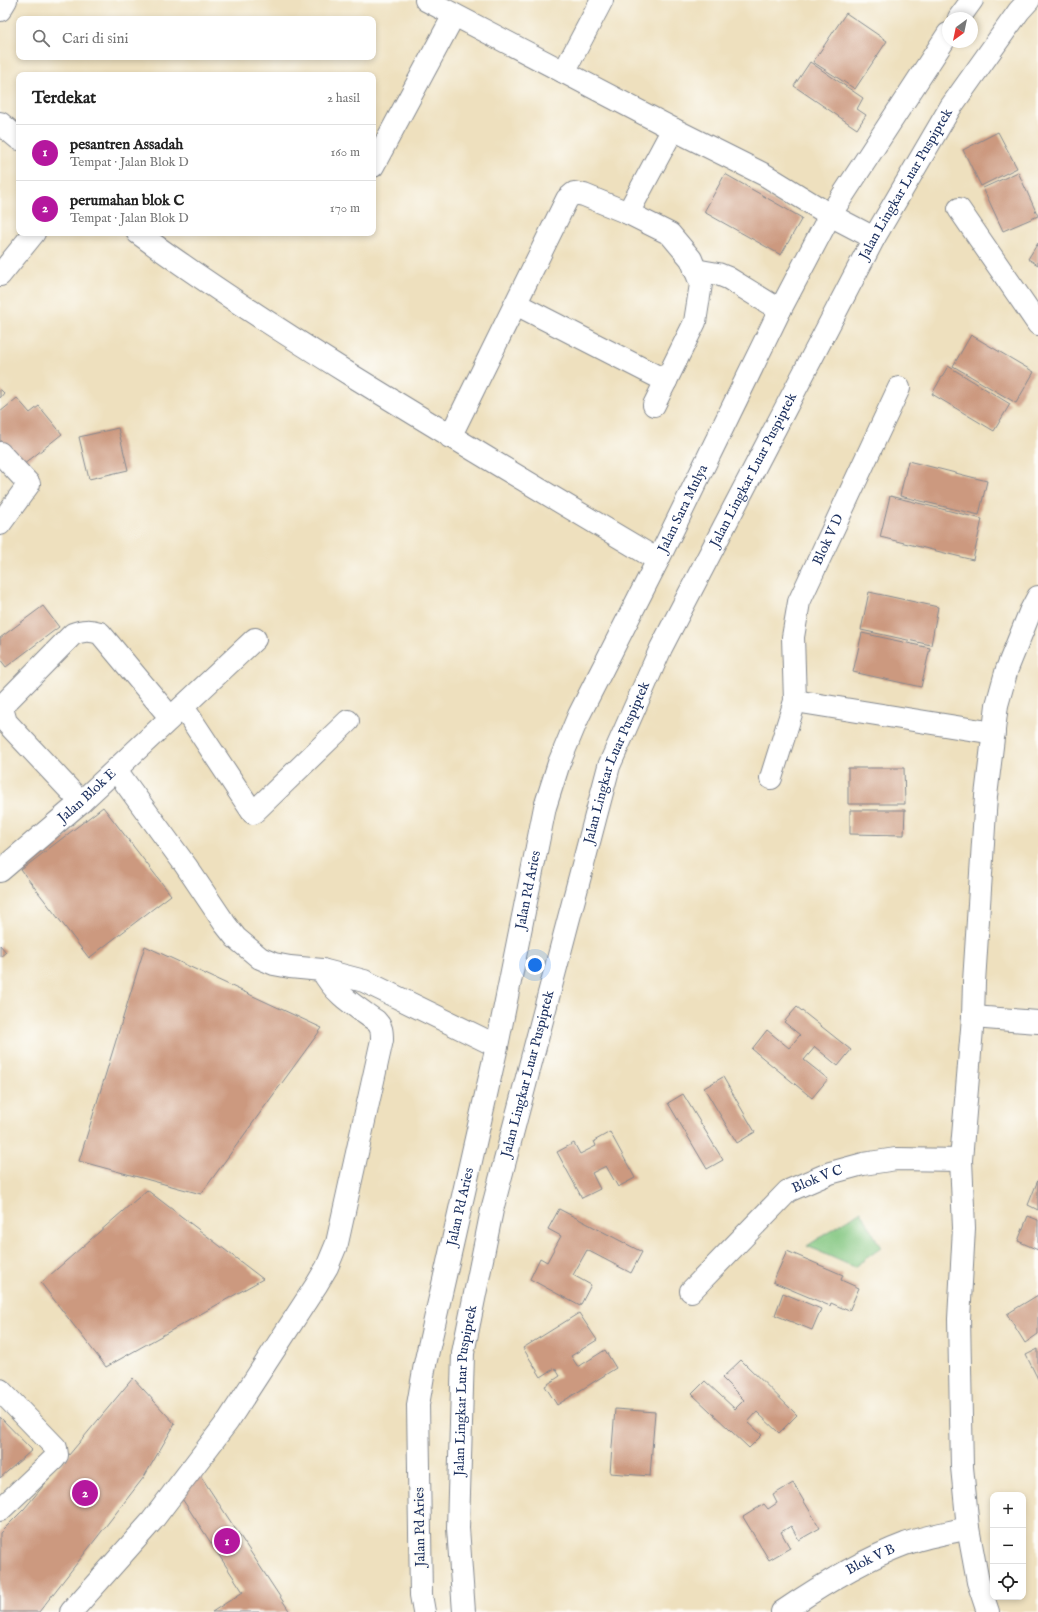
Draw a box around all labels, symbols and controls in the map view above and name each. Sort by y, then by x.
north arrow [942,12,978,48]
search box [16,16,376,60]
icon: search [30,27,52,49]
text: Cari di sini [62,29,129,48]
text: Terdekat [32,88,96,109]
text: 2 hasil [327,90,360,107]
street label: Jalan Lingkar Luar Puspiptek [854,105,957,265]
text: pesantren Assadah [70,135,183,154]
text: 1 [43,144,47,161]
text: 160 m [330,144,360,161]
text: Tempat · Jalan Blok D [70,154,189,171]
text: perumahan blok C [70,191,184,210]
text: 2 [42,200,48,217]
text: 170 m [330,200,360,217]
text: Tempat · Jalan Blok D [70,210,189,227]
street label: Jalan Lingkar Luar Puspiptek [705,389,801,552]
street label: Jalan Sara Mulya [653,461,713,558]
street label: Blok V D [808,511,848,568]
street label: Jalan Lingkar Luar Puspiptek [579,678,654,848]
street label: Jalan Blok E [53,765,120,828]
street label: Jalan Pd Aries [511,849,545,933]
your location [525,955,545,975]
street label: Jalan Lingkar Luar Puspiptek [497,988,559,1161]
street label: Blok V C [789,1161,845,1197]
street label: Jalan Pd Aries [443,1166,478,1250]
street label: Jalan Lingkar Luar Puspiptek [450,1303,482,1478]
pin: 2 [72,1478,98,1508]
street label: Jalan Pd Aries [410,1487,430,1569]
map controls [990,1492,1026,1600]
button: + [990,1492,1026,1528]
pin: 1 [214,1526,240,1556]
button: − [990,1528,1026,1564]
street label: Blok V B [843,1540,898,1579]
button: locate [990,1564,1026,1600]

